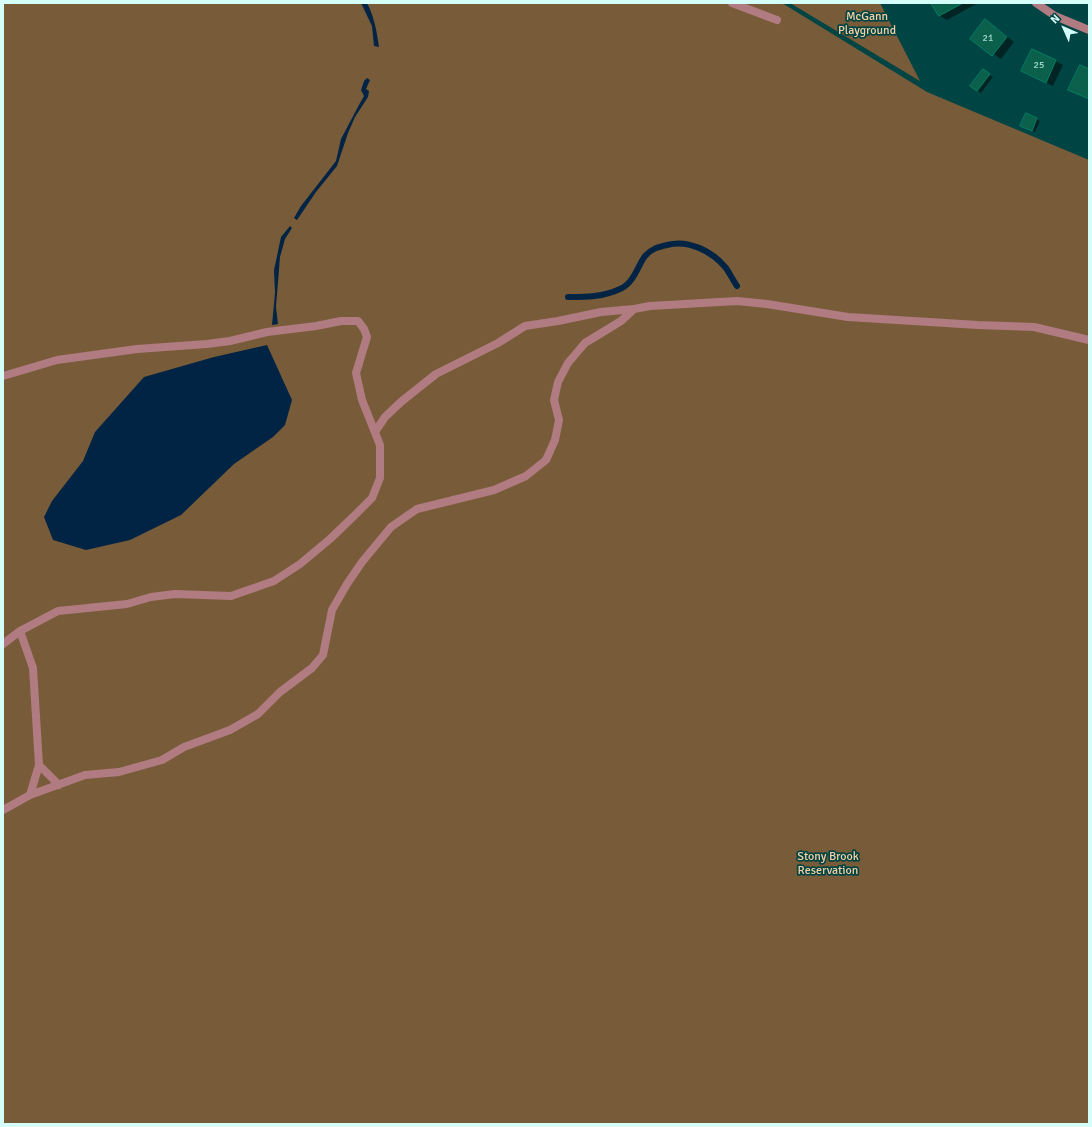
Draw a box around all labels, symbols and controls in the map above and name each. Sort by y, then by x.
north arrow [1044,8,1084,48]
park label: McGann Playground [838,10,896,38]
text: N [1048,12,1062,26]
house number: 21 [983,32,993,44]
house number: 25 [1034,59,1044,71]
park label: Stony Brook Reservation [797,850,859,878]

